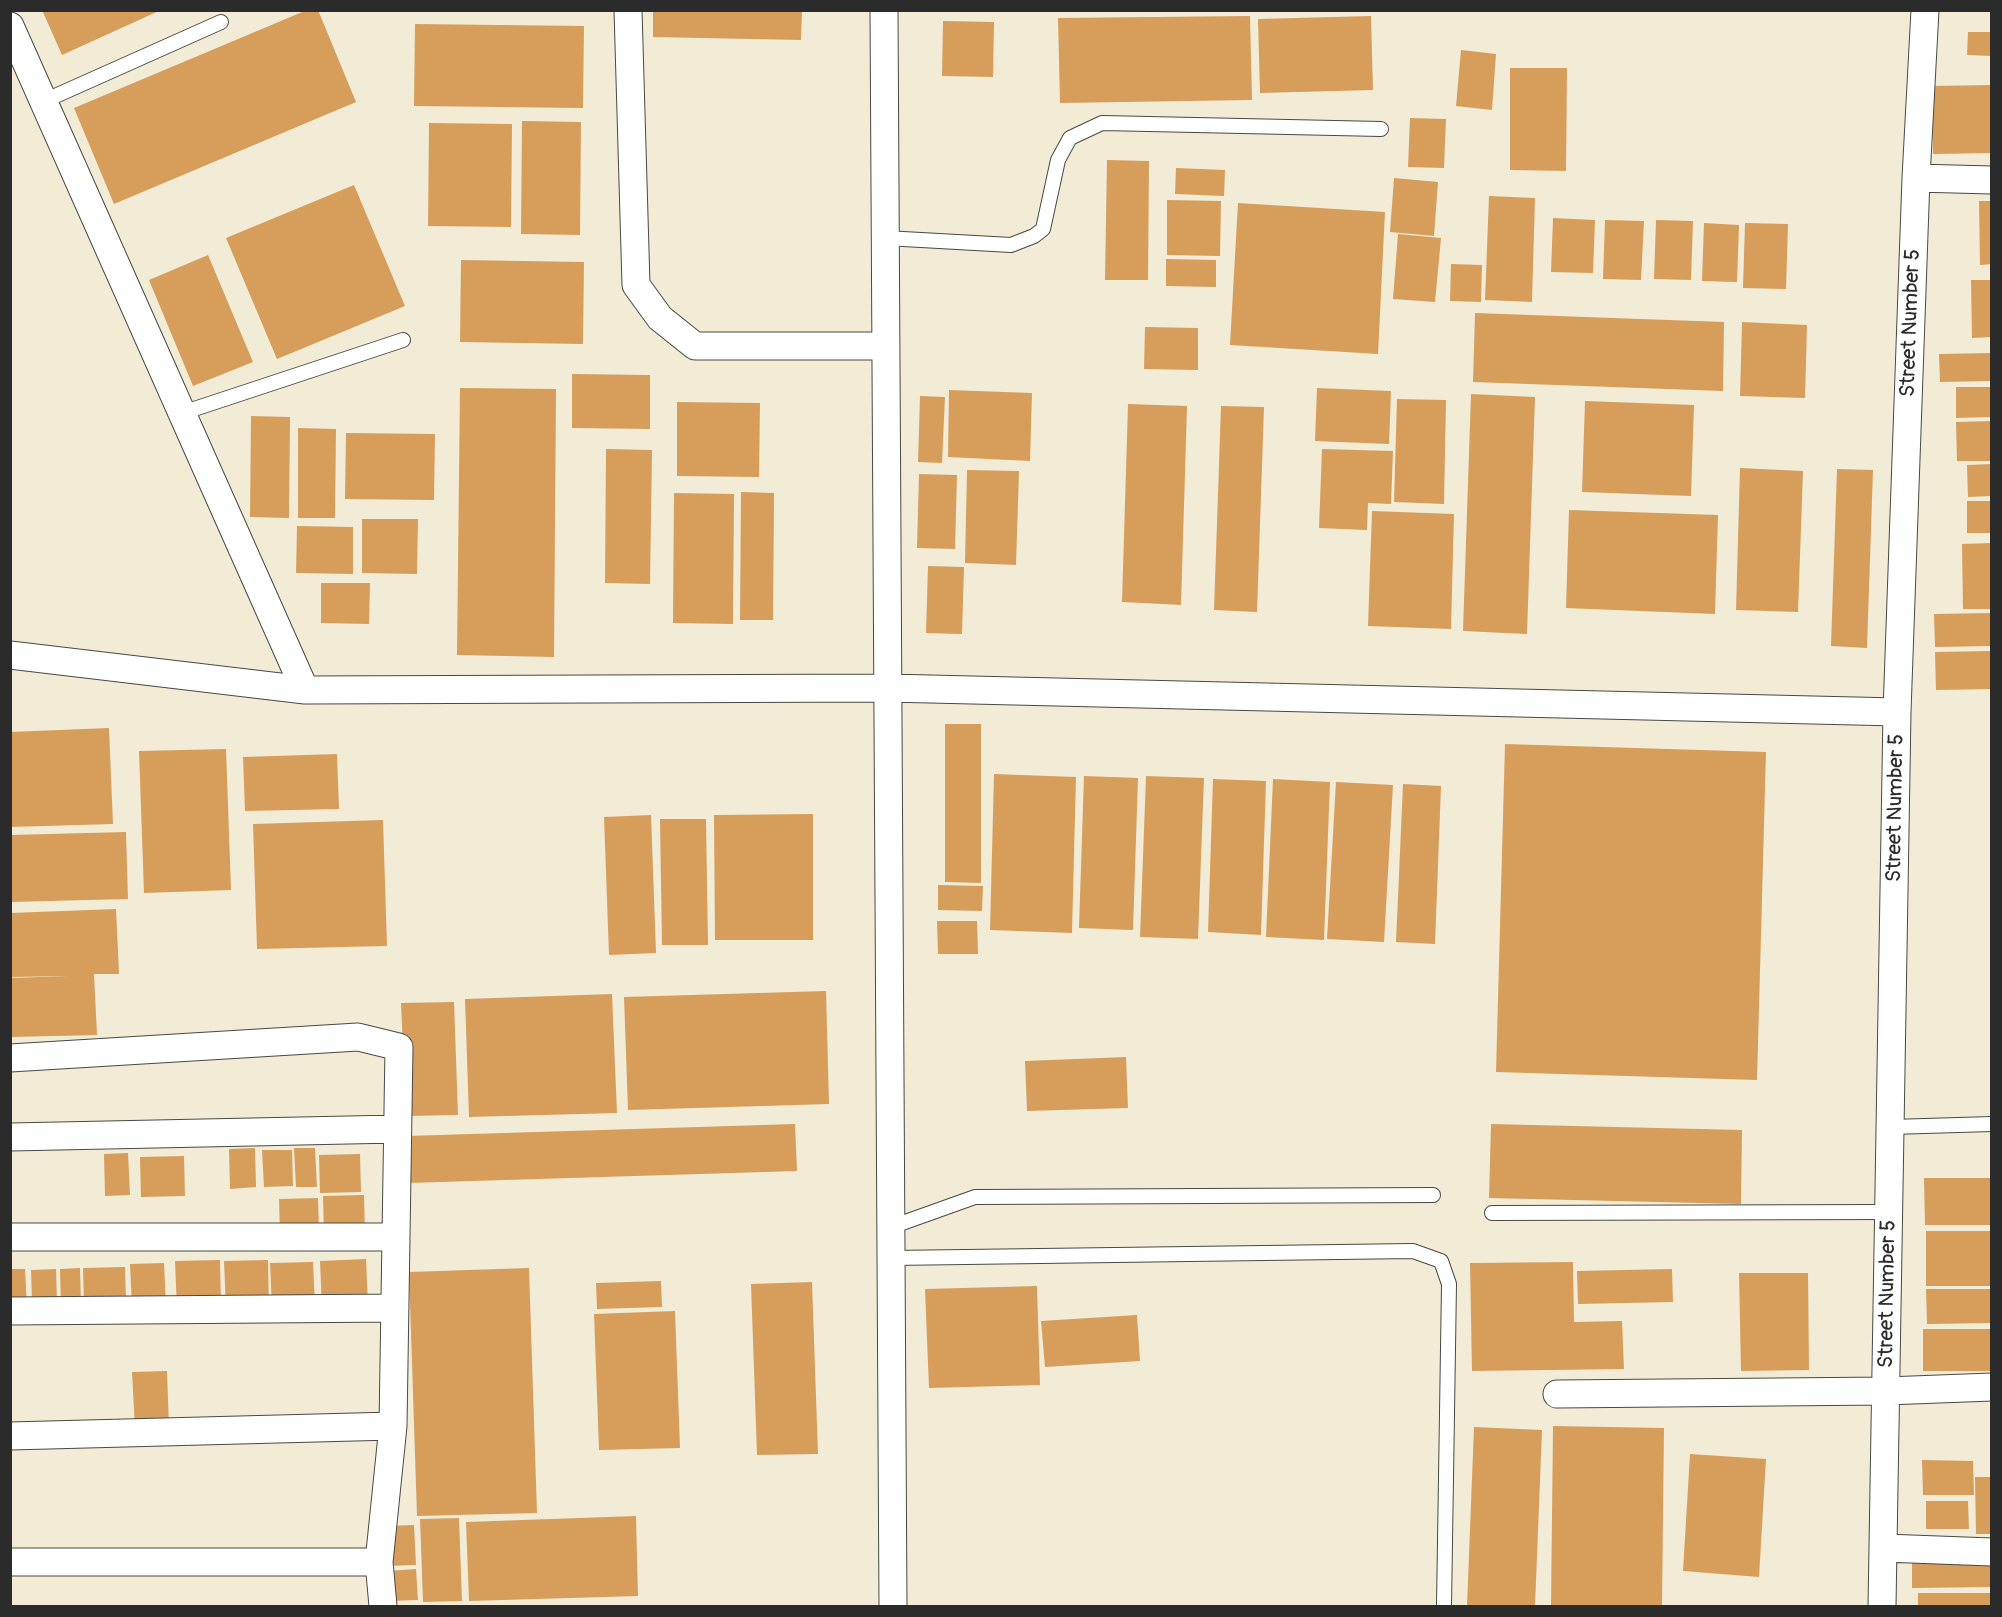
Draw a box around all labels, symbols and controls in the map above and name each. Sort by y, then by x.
street label: Street Number 5 [1896,248,1926,398]
street label: Street Number 5 [1882,734,1910,882]
street label: Street Number 5 [1874,1220,1902,1368]

